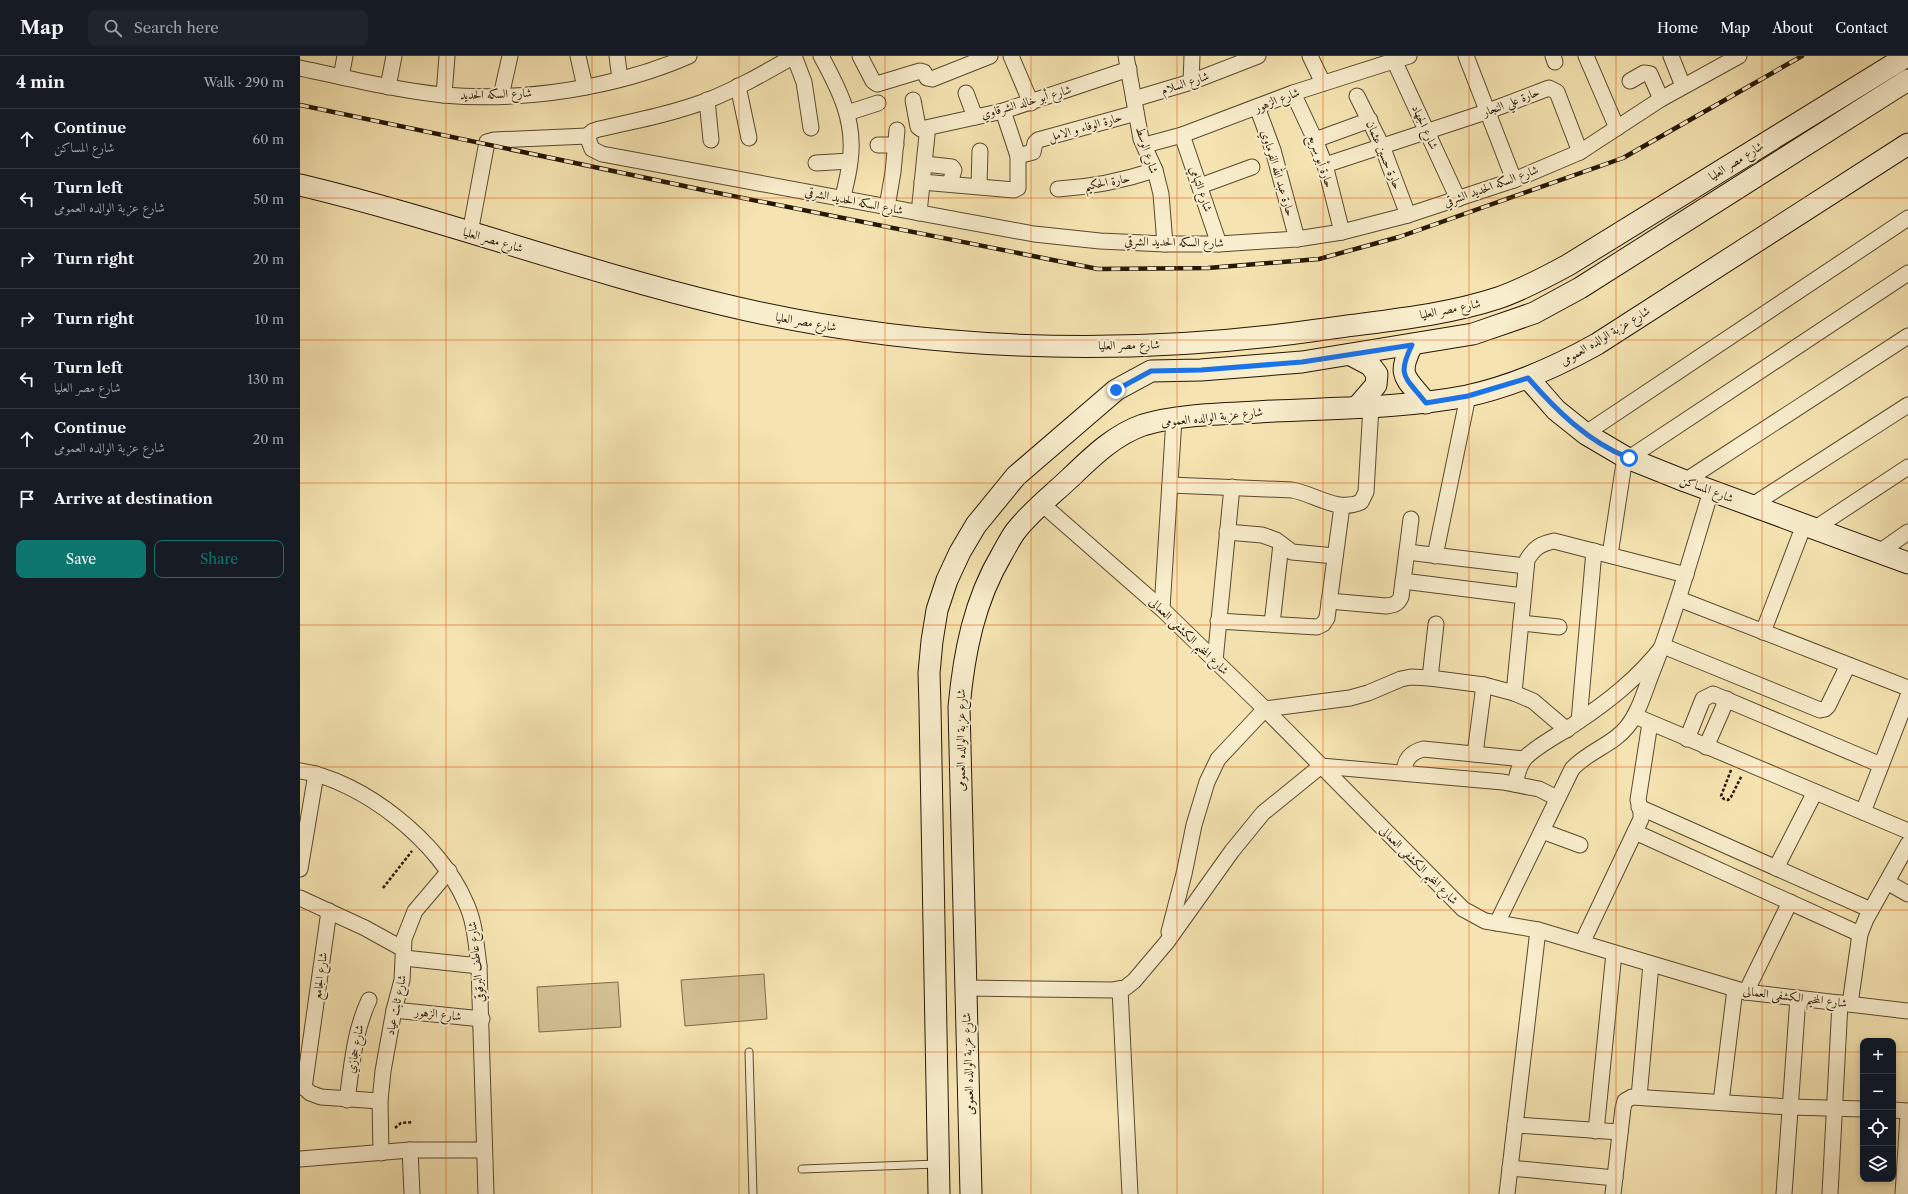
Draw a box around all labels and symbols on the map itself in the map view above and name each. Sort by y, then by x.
street label: شارع السلام [1159,68,1212,101]
street label: شارع أبو خالد الشرقاوي [979,81,1074,125]
street label: شارع الزهور [1251,84,1303,119]
street label: حارة علي النجار [1479,84,1543,124]
street label: شارع السكه الحديد [460,85,533,106]
street label: شارع الجهاد [1405,102,1442,153]
street label: حارة الوفاء و الامل [1046,109,1124,146]
street label: حارة حسين عثمان [1363,118,1406,191]
street label: شارع الوسط [1129,124,1162,177]
street label: حارة عبد الله الفرماوي [1255,127,1301,219]
street label: حارة أبو سريع [1302,132,1338,191]
street label: شارع مصر العليا [1706,138,1768,187]
street label: شارع السكه الحديد الشرقي [1441,161,1542,213]
street label: شارع التهامي [1183,164,1216,215]
street label: حارة الحكيم [1083,170,1132,198]
street label: شارع السكه الحديد الشرقي [803,184,905,221]
street label: شارع مصر العليا [460,224,525,259]
street label: شارع السكه الحديد الشرقي [1124,233,1224,254]
street label: شارع مصر العليا [1418,295,1483,326]
street label: شارع عزبة الوالده العمومى [1557,303,1655,372]
street label: شارع مصر العليا [774,309,838,338]
street label: شارع مصر العليا [1098,336,1160,357]
route end [1107,381,1125,399]
street label: شارع عزبة الوالده العمومى [1160,404,1264,433]
route start [1620,449,1638,467]
street label: شارع المساكن [1677,472,1736,509]
street label: شارع المخيم الكشفى العمالى [1143,594,1232,681]
street label: شارع عزبة الوالده العمومى [953,689,972,791]
street label: شارع المخيم الكشفى العمالى [1373,822,1462,911]
street label: شارع عاطف البرقوقي [464,920,491,1003]
street label: شارع الجامع [309,951,334,1001]
street label: شارع ثابت عياد [382,973,413,1037]
street label: شارع المخيم الكشفى العمالى [1741,983,1848,1015]
street label: شارع الزهور [412,1003,462,1027]
street label: شارع عزبة الوالده العمومى [958,1012,981,1115]
street label: شارع حجازي [342,1023,371,1075]

